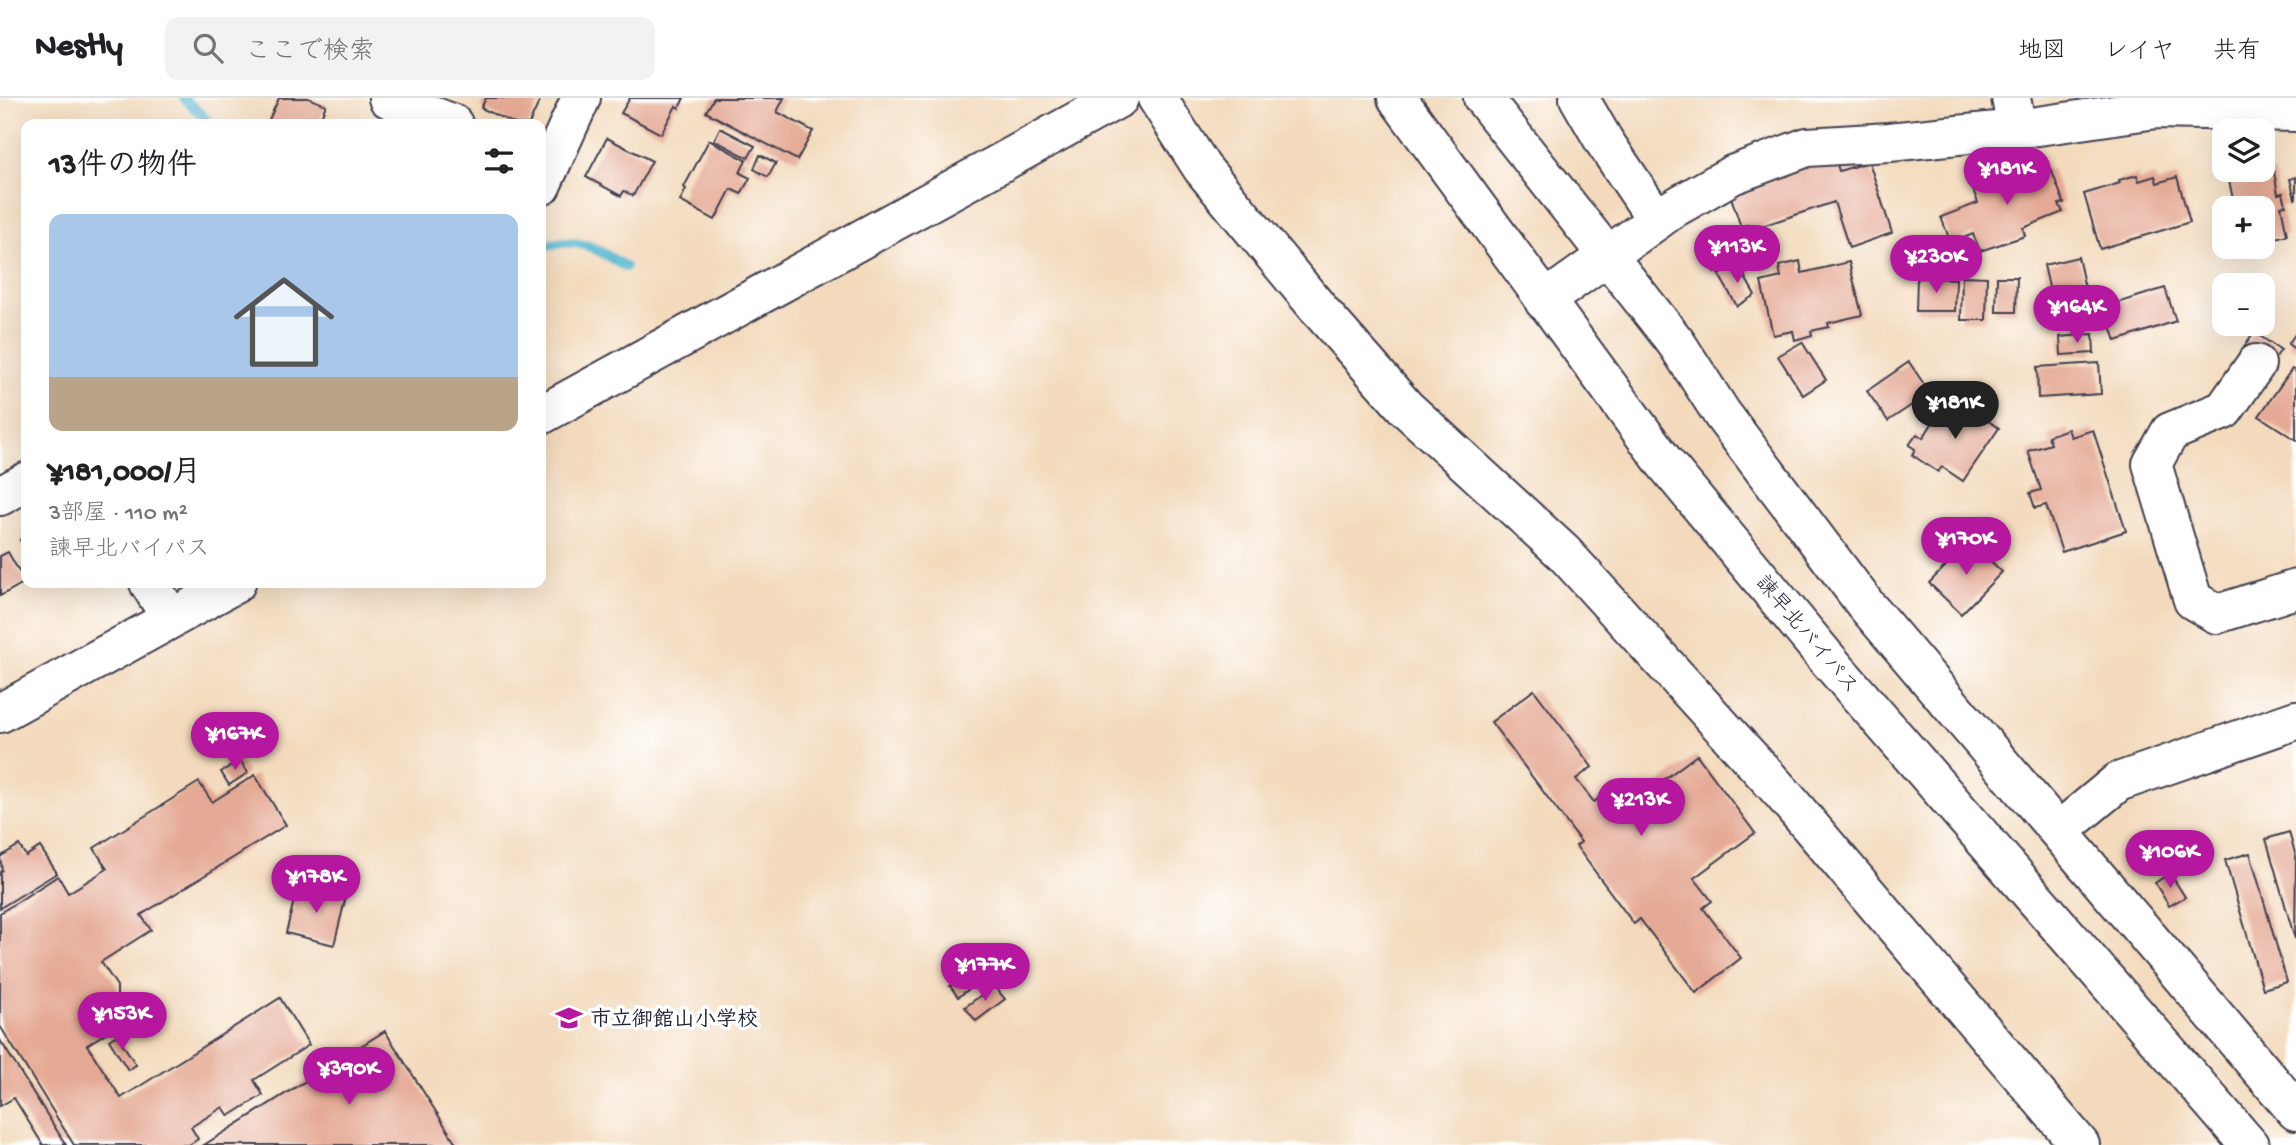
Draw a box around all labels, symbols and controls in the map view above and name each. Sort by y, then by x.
search box [165,17,655,80]
text: Nestly [35,29,123,67]
icon: search [189,29,227,67]
text: ここで検索 [245,38,375,69]
text: 地図 [2018,38,2066,67]
text: レイヤ [2104,38,2175,67]
text: 共有 [2213,38,2261,67]
map controls [2212,119,2275,336]
button: layers [2212,119,2275,182]
icon: filters [480,142,518,180]
pin: ¥181K [1958,148,2056,207]
text: 13件の物件 [49,150,197,185]
text: ¥181K [1980,156,2034,183]
button: + [2212,196,2275,259]
pin: ¥113K [1688,226,1786,285]
text: ¥113K [1710,234,1764,261]
pin: ¥230K [1887,236,1985,295]
text: ¥230K [1906,244,1966,271]
icon: home [221,259,347,385]
button: − [2212,273,2275,336]
pin: ¥164K [2028,286,2126,345]
text: ¥164K [2049,294,2105,321]
pin: ¥181K [1906,382,2004,441]
text: ¥181K [1928,390,1982,417]
text: ¥181,000/月 [49,457,201,492]
text: 3部屋 · 110 m² [49,501,188,528]
pin: ¥170K [1917,518,2015,577]
text: ¥170K [1937,526,1995,553]
text: 諫早北バイパス [49,537,210,564]
street label: 諫早北バイパス [1749,571,1863,700]
pin: ¥167K [186,712,284,772]
text: ¥167K [207,721,263,748]
pin: ¥213K [1592,778,1690,838]
text: ¥213K [1613,787,1669,814]
pin: ¥106K [2121,830,2219,890]
text: ¥106K [2141,839,2199,866]
pin: ¥178K [267,856,365,915]
text: ¥178K [287,864,345,891]
pin: ¥177K [936,944,1034,1003]
text: ¥177K [957,952,1013,979]
pin: ¥153K [73,992,171,1052]
text: ¥153K [94,1001,150,1028]
school or university icon: 市立御館山小学校 [554,1003,584,1033]
place label: 市立御館山小学校 [590,1007,758,1034]
pin: ¥390K [300,1048,398,1107]
text: ¥390K [319,1056,379,1083]

